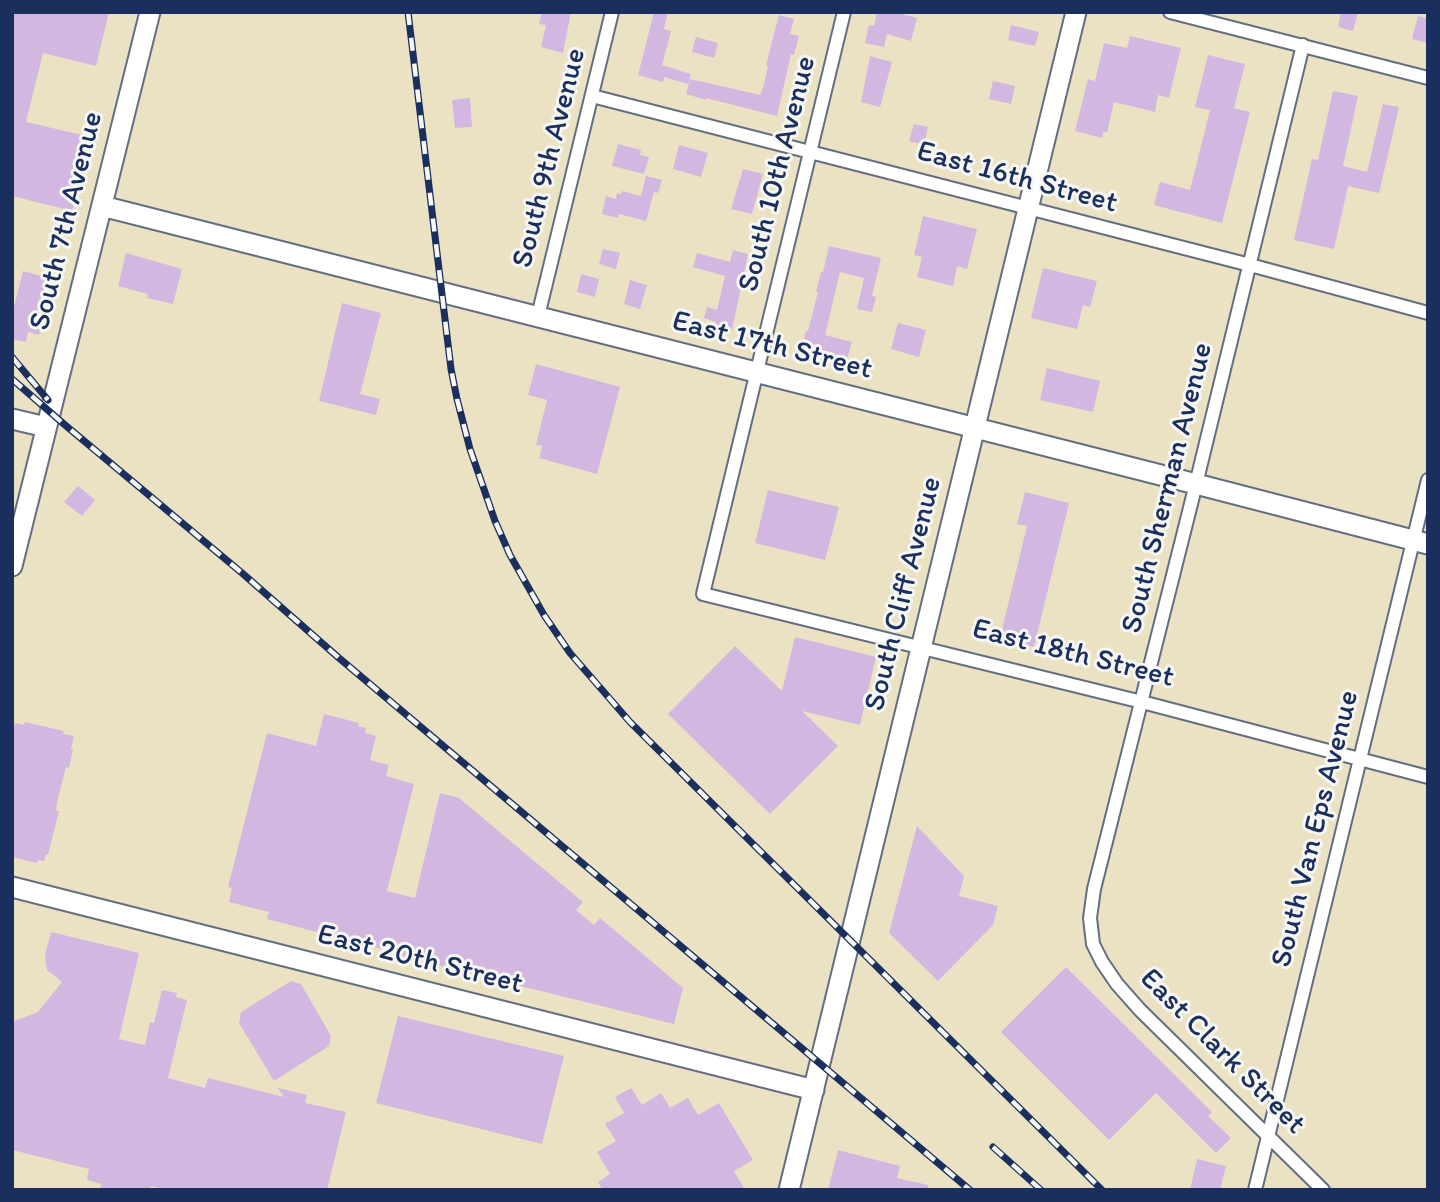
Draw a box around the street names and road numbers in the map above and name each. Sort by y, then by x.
street label: South 9th Avenue [505,45,595,271]
street label: South 10th Avenue [731,52,825,296]
street label: South 7th Avenue [22,108,112,334]
street label: East 16th Street [913,134,1121,222]
street label: East 17th Street [668,304,876,388]
street label: South Sherman Avenue [1114,339,1222,637]
street label: South Cliff Avenue [858,473,950,715]
street label: East 18th Street [968,612,1178,696]
street label: South Van Eps Avenue [1264,687,1368,971]
street label: East 20th Street [314,917,526,1003]
street label: East Clark Street [1132,962,1312,1142]

